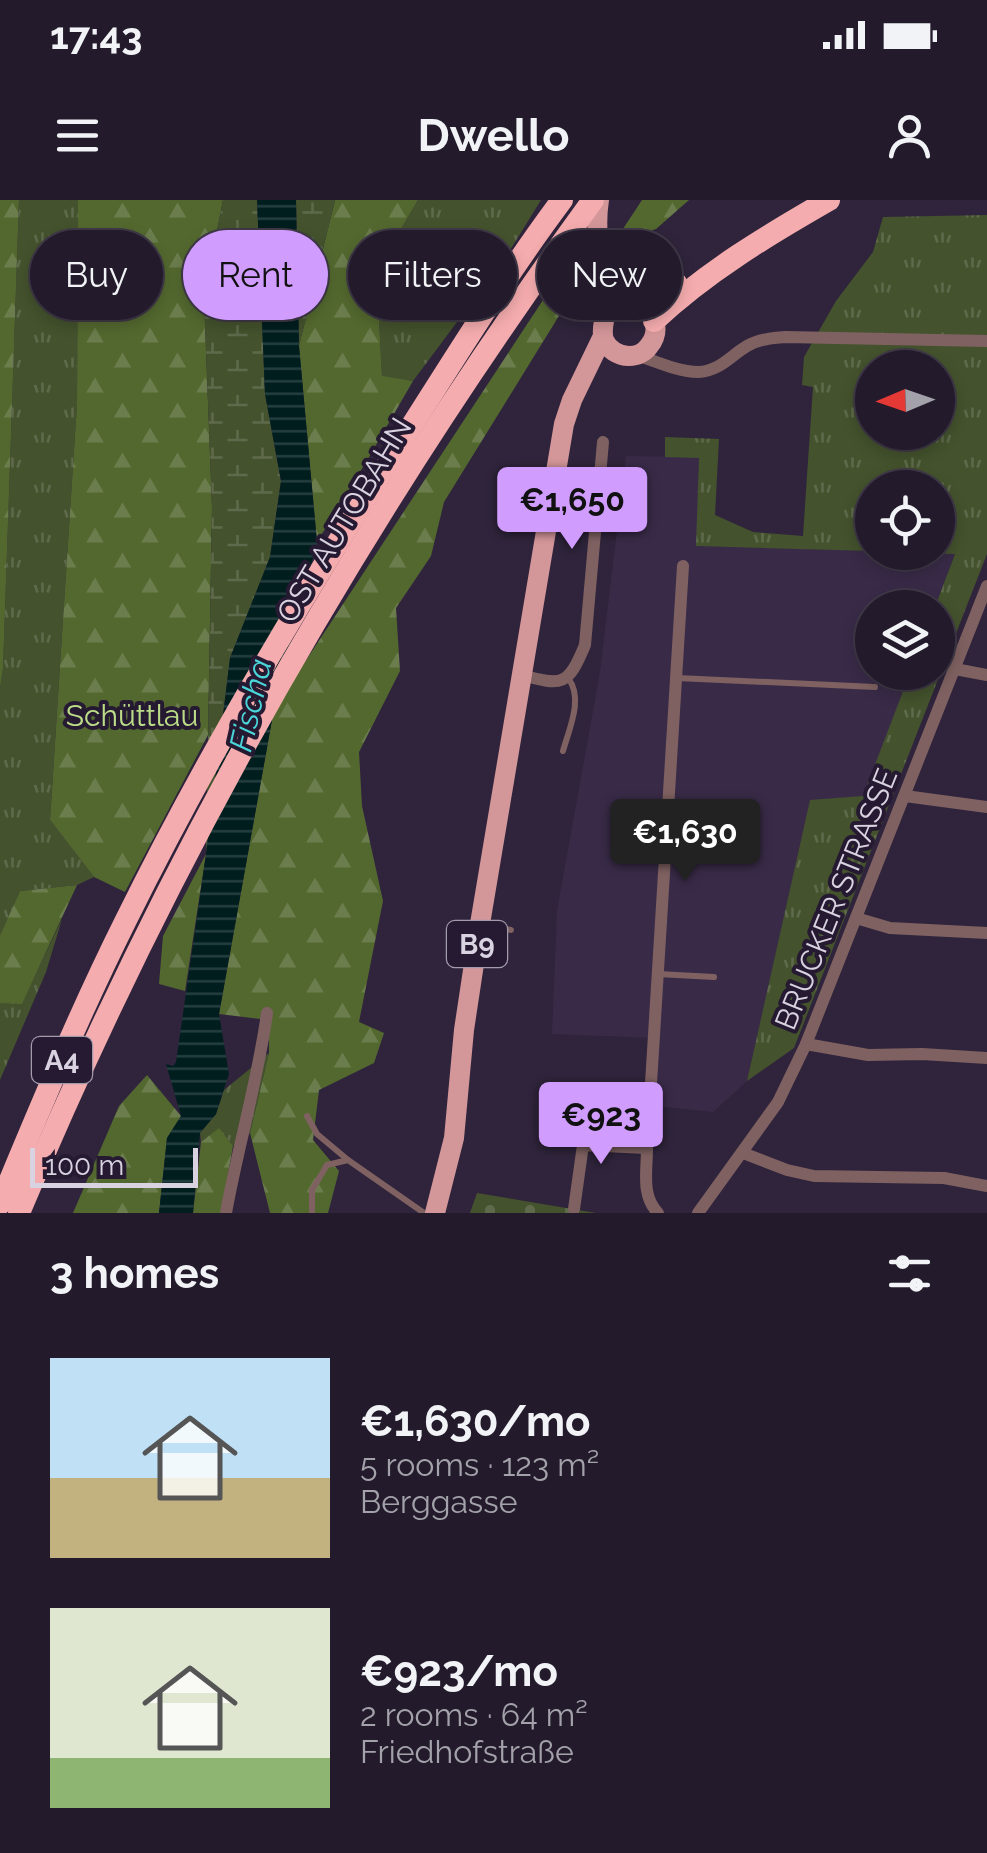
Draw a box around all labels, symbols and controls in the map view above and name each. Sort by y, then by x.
text: 17:43 [50,13,142,58]
icon: menu [50,108,105,163]
icon: person [882,108,937,163]
text: Dwello [418,109,569,162]
chip: Buy [30,230,163,320]
chip: Rent [183,230,328,320]
chip: Filters [348,230,517,320]
chip: New [537,230,682,320]
north arrow [855,350,955,450]
map controls [855,350,955,690]
street label: OST AUTOBAHN [269,412,419,628]
pin: €1,650 [491,467,653,552]
button: locate [855,470,955,570]
text: €1,650 [519,481,625,518]
button: layers [855,590,955,690]
water label: Fischa [221,655,279,755]
park label: Schüttlau [66,698,198,733]
street label: BRUCKER STRASSE [768,763,904,1035]
pin: €1,630 [604,799,766,884]
text: €1,630 [632,813,738,850]
road number: B9 [447,921,507,967]
road number: A4 [32,1037,92,1083]
pin: €923 [542,1082,660,1167]
text: €923 [561,1096,641,1133]
scale bar [30,1143,198,1188]
text: 100 m [45,1149,124,1182]
icon: filters [882,1246,937,1301]
text: 3 homes [50,1249,219,1298]
text: €1,630/mo [360,1397,591,1446]
icon: home [130,1398,250,1518]
text: 5 rooms · 123 m² [360,1446,599,1483]
text: Berggasse [360,1483,518,1520]
text: €923/mo [360,1647,558,1696]
icon: home [130,1648,250,1768]
text: 2 rooms · 64 m² [360,1696,588,1733]
text: Friedhofstraße [360,1733,574,1770]

